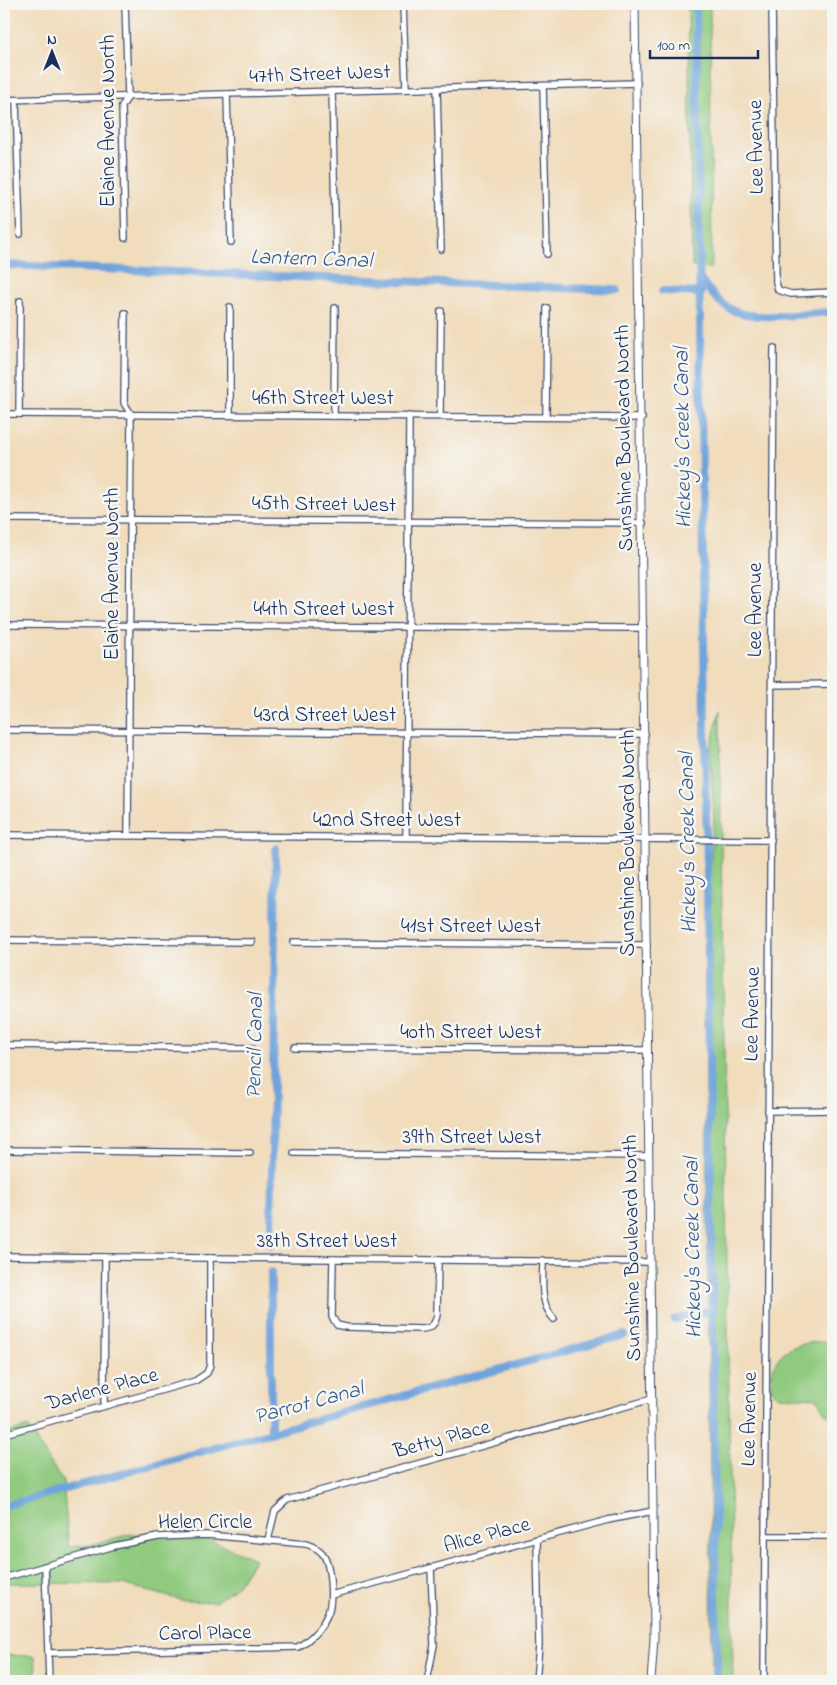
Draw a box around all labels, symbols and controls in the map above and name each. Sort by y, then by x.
north arrow [28,28,78,78]
scale bar [650,28,757,60]
text: N [47,30,57,51]
street label: Elaine Avenue North [94,34,124,208]
text: 100 m [657,35,690,57]
street label: 47th Street West [249,58,391,92]
street label: Lee Avenue [741,99,773,195]
water label: Lantern Canal [250,242,375,278]
street label: Sunshine Boulevard North [608,324,642,552]
water label: Hickey's Creek Canal [666,345,702,529]
street label: 46th Street West [252,384,394,414]
street label: Elaine Avenue North [98,487,128,661]
street label: 45th Street West [251,489,397,521]
street label: Lee Avenue [741,562,771,657]
street label: 44th Street West [253,595,395,625]
street label: 43rd Street West [254,701,396,731]
street label: Sunshine Boulevard North [614,730,644,956]
water label: Hickey's Creek Canal [671,750,707,934]
street label: 42nd Street West [313,806,461,836]
street label: 41st Street West [401,912,541,942]
street label: Lee Avenue [737,966,769,1062]
water label: Pencil Canal [239,991,273,1099]
street label: 40th Street West [400,1018,542,1048]
street label: 39th Street West [403,1123,541,1153]
street label: Sunshine Boulevard North [616,1134,650,1362]
water label: Hickey's Creek Canal [676,1155,712,1339]
street label: 38th Street West [257,1227,397,1257]
street label: Darlene Place [41,1360,162,1420]
street label: Lee Avenue [734,1371,766,1467]
water label: Parrot Canal [251,1374,369,1434]
street label: Betty Place [389,1413,495,1470]
street label: Helen Circle [158,1508,253,1538]
street label: Alice Place [440,1510,534,1562]
street label: Carol Place [158,1618,252,1650]

